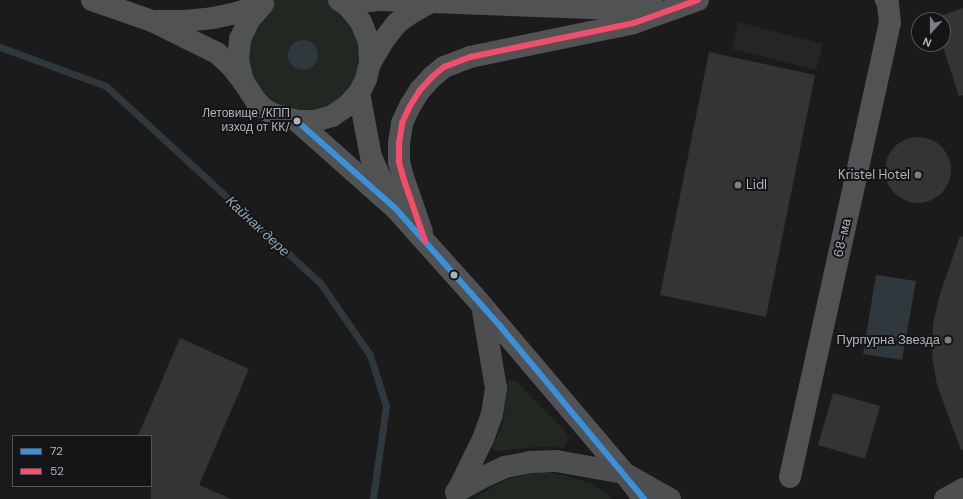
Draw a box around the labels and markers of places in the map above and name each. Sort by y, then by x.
place label: Летовище /КПП изход от КК/ [202,107,290,135]
marker: Летовище /КПП изход от КК/ [292,116,302,126]
place label: Kristel Hotel [838,167,910,183]
marker: Kristel Hotel [913,170,923,180]
place label: Lidl [746,177,767,193]
marker: Lidl [733,180,743,190]
unlabelled marker [449,270,459,280]
place label: Пурпурна Звезда [837,332,940,348]
marker: Пурпурна Звезда [943,335,953,345]

